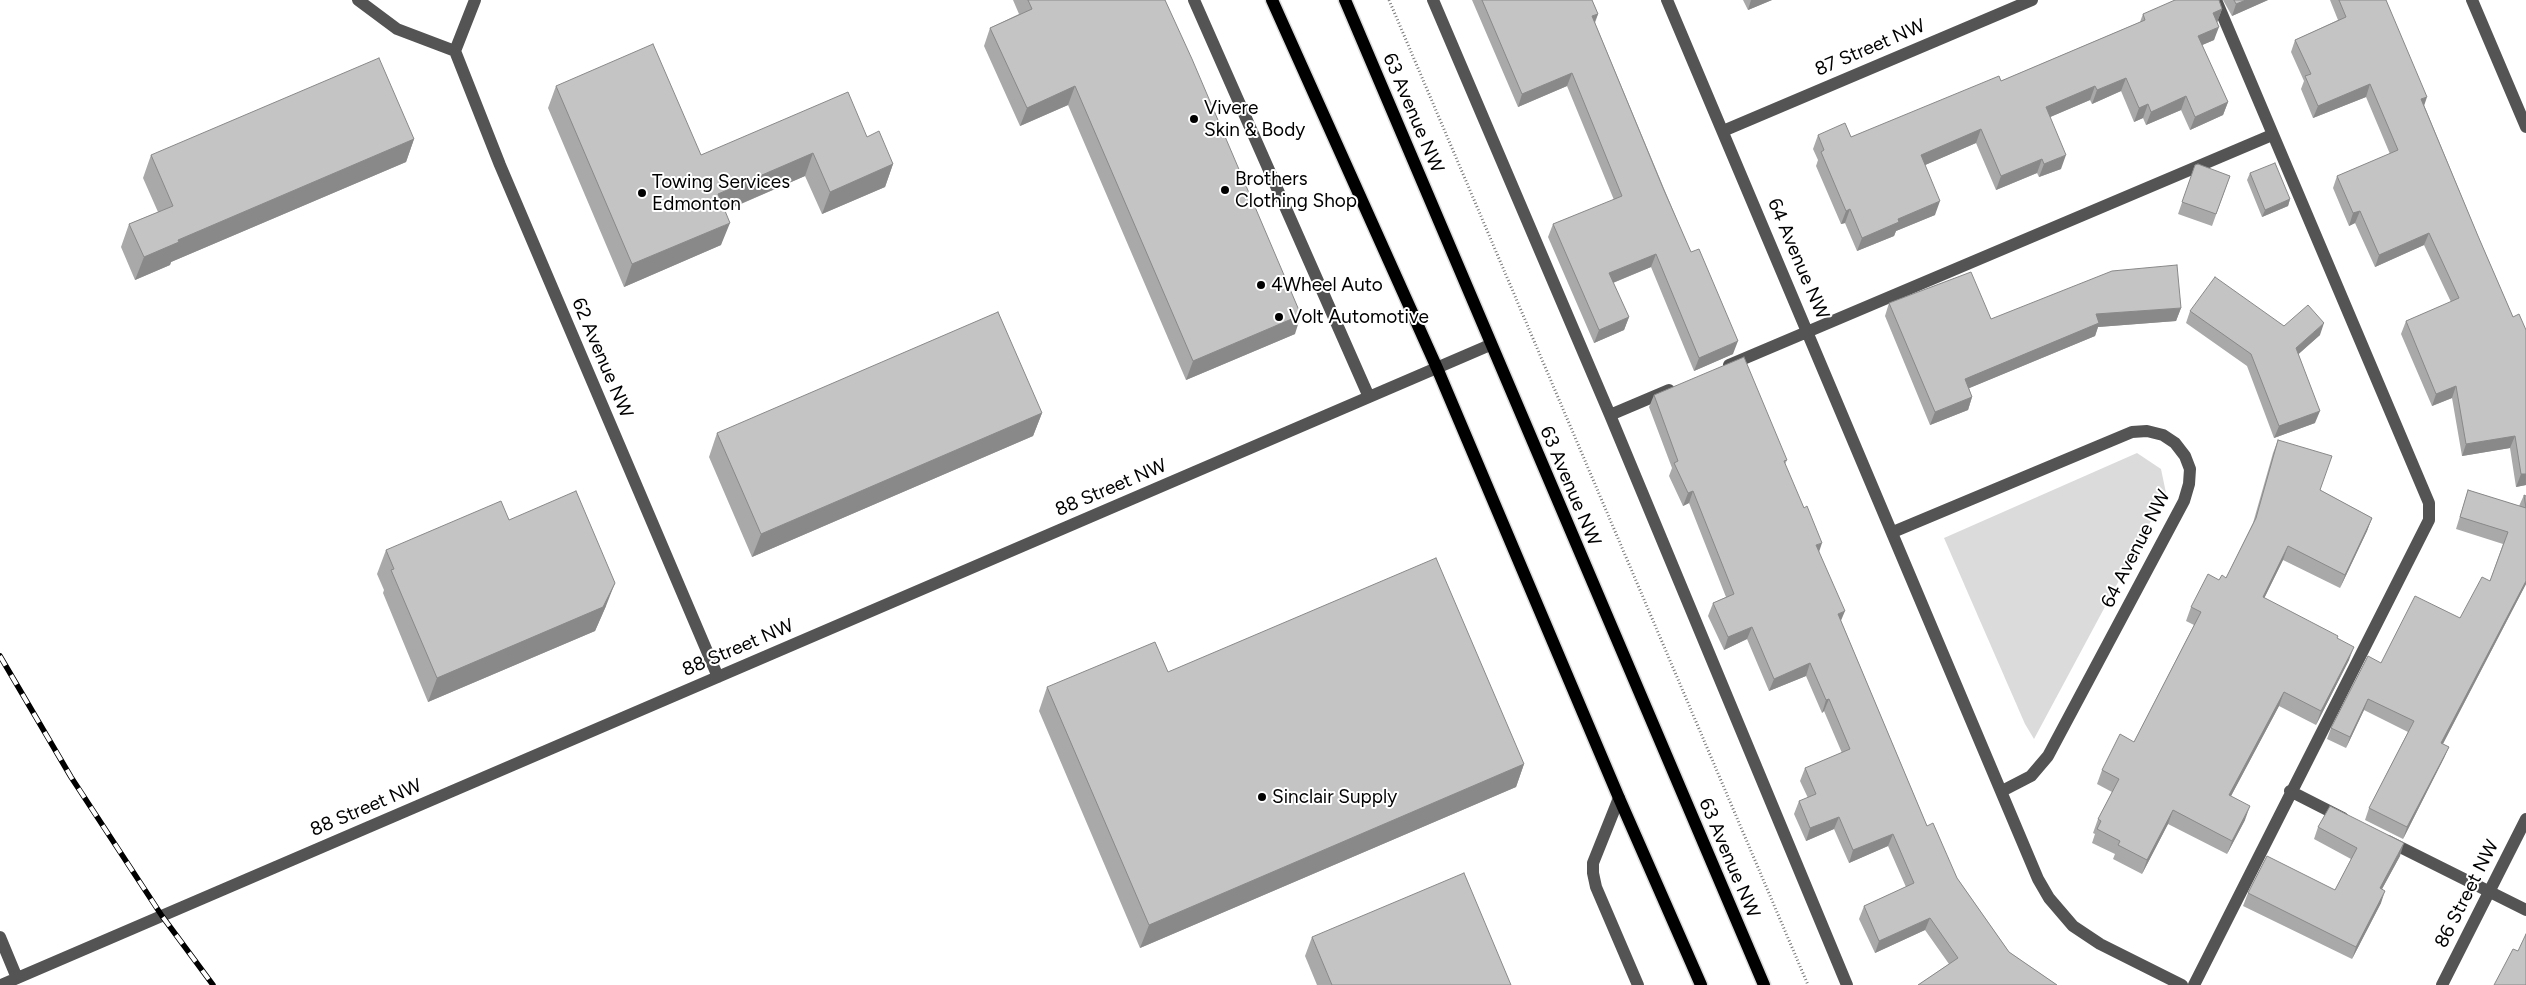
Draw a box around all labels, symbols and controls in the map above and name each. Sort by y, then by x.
street label: 87 Street NW [1812,15,1928,81]
street label: 63 Avenue NW [1378,50,1448,176]
place label: Vivere Skin & Body [1204,97,1305,141]
marker: Vivere Skin & Body [1188,113,1200,125]
place label: Brothers Clothing Shop [1235,168,1357,212]
place label: Towing Services Edmonton [652,171,790,215]
marker: Brothers Clothing Shop [1219,184,1231,196]
marker: Towing Services Edmonton [636,187,648,199]
street label: 64 Avenue NW [1762,195,1834,323]
place label: 4Wheel Auto [1271,274,1383,296]
marker: 4Wheel Auto [1255,279,1267,291]
street label: 62 Avenue NW [567,295,637,421]
place label: Volt Automotive [1289,306,1429,328]
marker: Volt Automotive [1273,311,1285,323]
street label: 63 Avenue NW [1535,423,1605,549]
street label: 88 Street NW [1052,454,1170,522]
street label: 64 Avenue NW [2097,486,2175,612]
street label: 88 Street NW [679,614,797,682]
street label: 88 Street NW [307,774,425,842]
place label: Sinclair Supply [1272,786,1397,808]
marker: Sinclair Supply [1256,791,1268,803]
street label: 63 Avenue NW [1694,795,1764,921]
street label: 86 Street NW [2430,836,2504,952]

